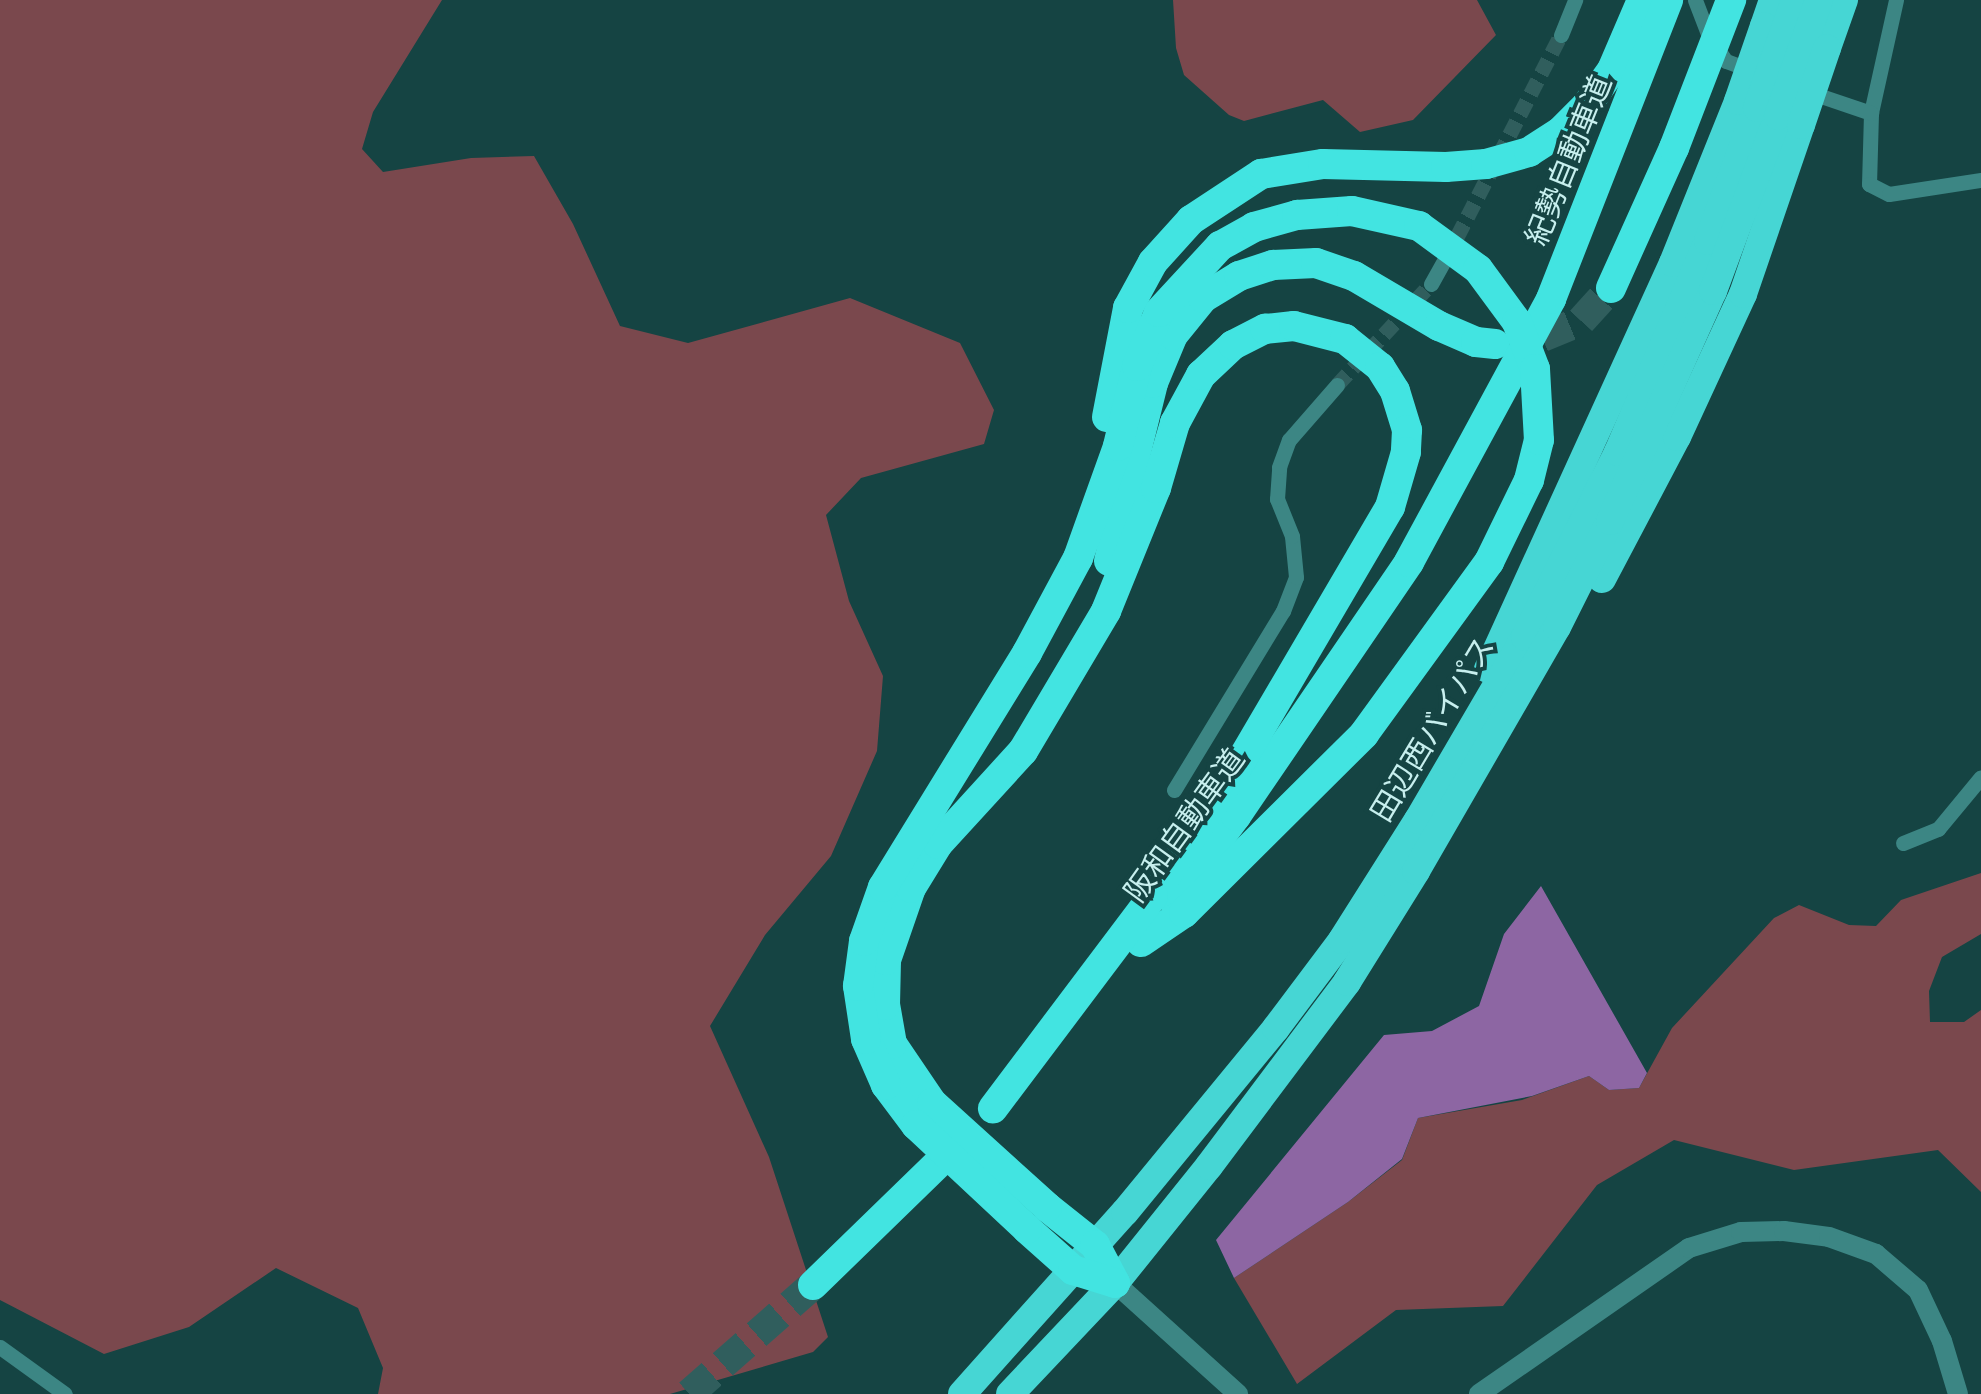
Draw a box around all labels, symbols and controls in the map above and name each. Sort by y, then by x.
street label: 紀勢自動車道 [1518,70,1618,250]
street label: 田辺西バイパス [1362,630,1502,828]
street label: 阪和自動車道 [1117,742,1251,908]

